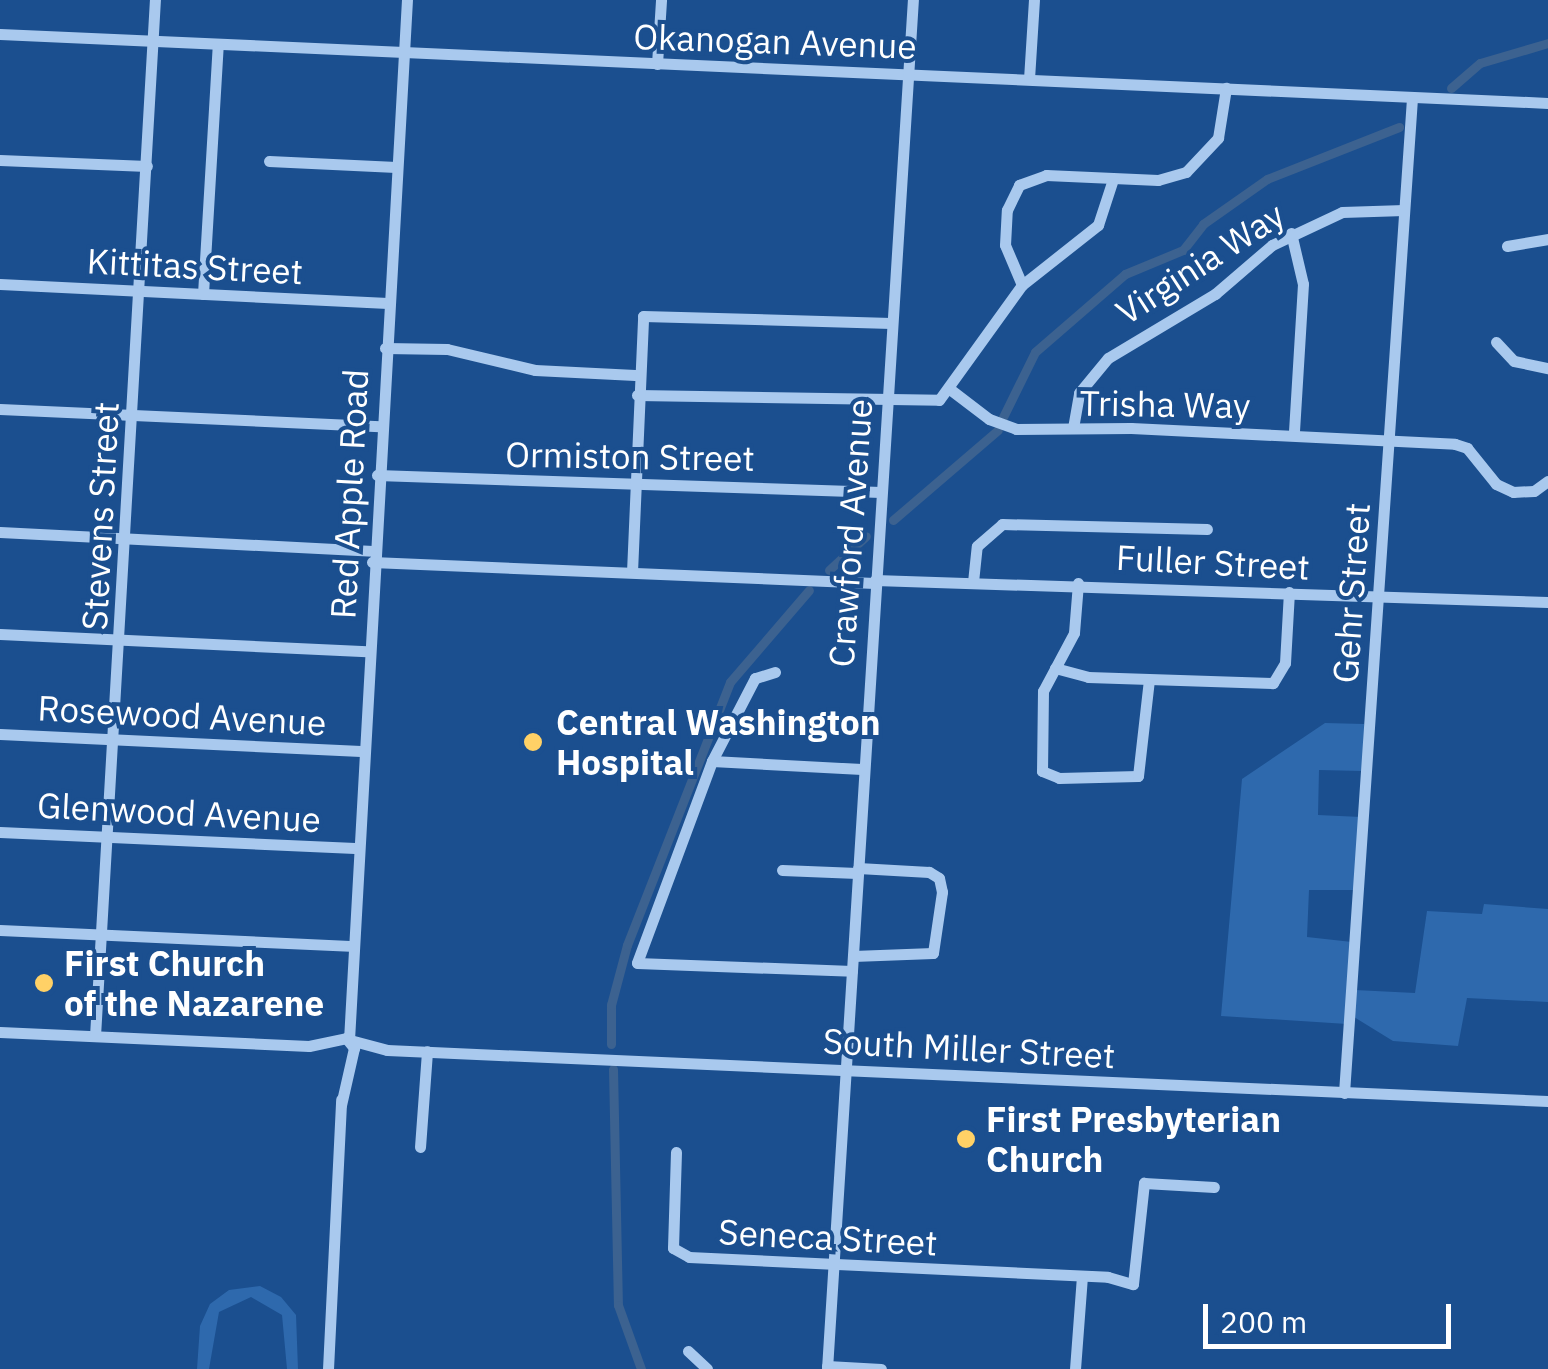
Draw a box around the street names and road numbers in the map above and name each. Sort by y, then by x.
street label: Okanogan Avenue [633,15,917,67]
street label: Virginia Way [1108,193,1292,333]
street label: Kittitas Street [86,239,304,293]
street label: Red Apple Road [321,368,377,620]
street label: Trisha Way [1079,382,1251,426]
street label: Crawford Avenue [820,397,880,669]
street label: Stevens Street [73,401,127,631]
street label: Ormiston Street [505,433,755,479]
street label: Gehr Street [1324,501,1378,685]
street label: Fuller Street [1115,536,1311,588]
street label: Rosewood Avenue [37,686,327,744]
street label: Glenwood Avenue [36,784,322,840]
street label: South Miller Street [822,1019,1116,1077]
street label: Seneca Street [717,1210,939,1264]

